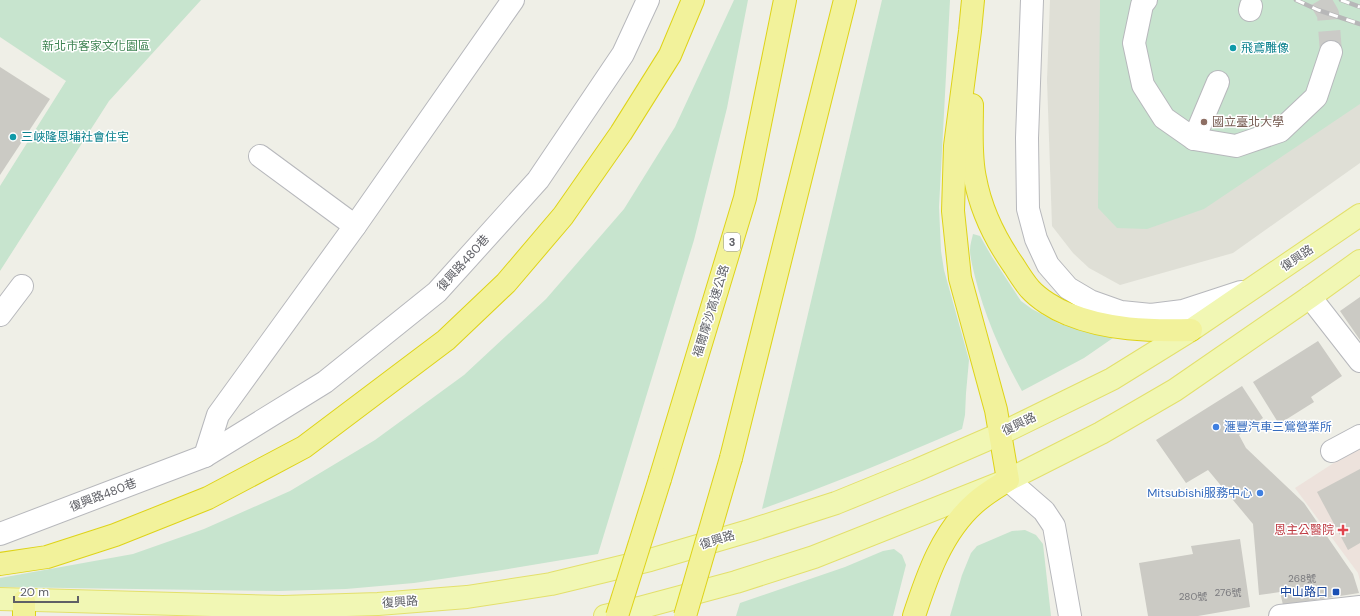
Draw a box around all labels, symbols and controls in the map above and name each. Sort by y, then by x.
park label: 新北市客家文化園區 [42,38,150,54]
place label: 飛鳶雕像 [1241,40,1289,56]
marker: 飛鳶雕像 [1228,43,1238,53]
place label: 國立臺北大學 [1212,114,1284,130]
marker: 國立臺北大學 [1199,117,1209,127]
place label: 三峽隆恩埔社會住宅 [21,129,129,145]
marker: 三峽隆恩埔社會住宅 [8,132,18,142]
street label: 復興路480巷 [433,231,493,295]
road number: 3 [724,233,740,251]
street label: 復興路 [1278,241,1316,275]
street label: 福爾摩沙高速公路 [689,263,733,359]
street label: 復興路 [999,409,1039,439]
place label: 滙豐汽車三鶯營業所 [1224,419,1332,435]
marker: 滙豐汽車三鶯營業所 [1211,422,1221,432]
street label: 復興路480巷 [67,475,139,515]
place label: Mitsubishi服務中心 [1147,485,1252,501]
marker: Mitsubishi服務中心 [1255,488,1265,498]
place label: 恩主公醫院 [1274,522,1334,538]
marker: 恩主公醫院 [1337,524,1349,536]
street label: 復興路 [697,527,737,553]
house number: 268號 [1288,572,1316,585]
scale bar [14,578,78,604]
text: 20 m [20,584,49,600]
place label: 中山路口 [1280,584,1328,600]
house number: 276號 [1215,586,1241,599]
marker: 中山路口 [1331,587,1341,597]
house number: 280號 [1179,590,1207,603]
street label: 復興路 [381,593,419,611]

